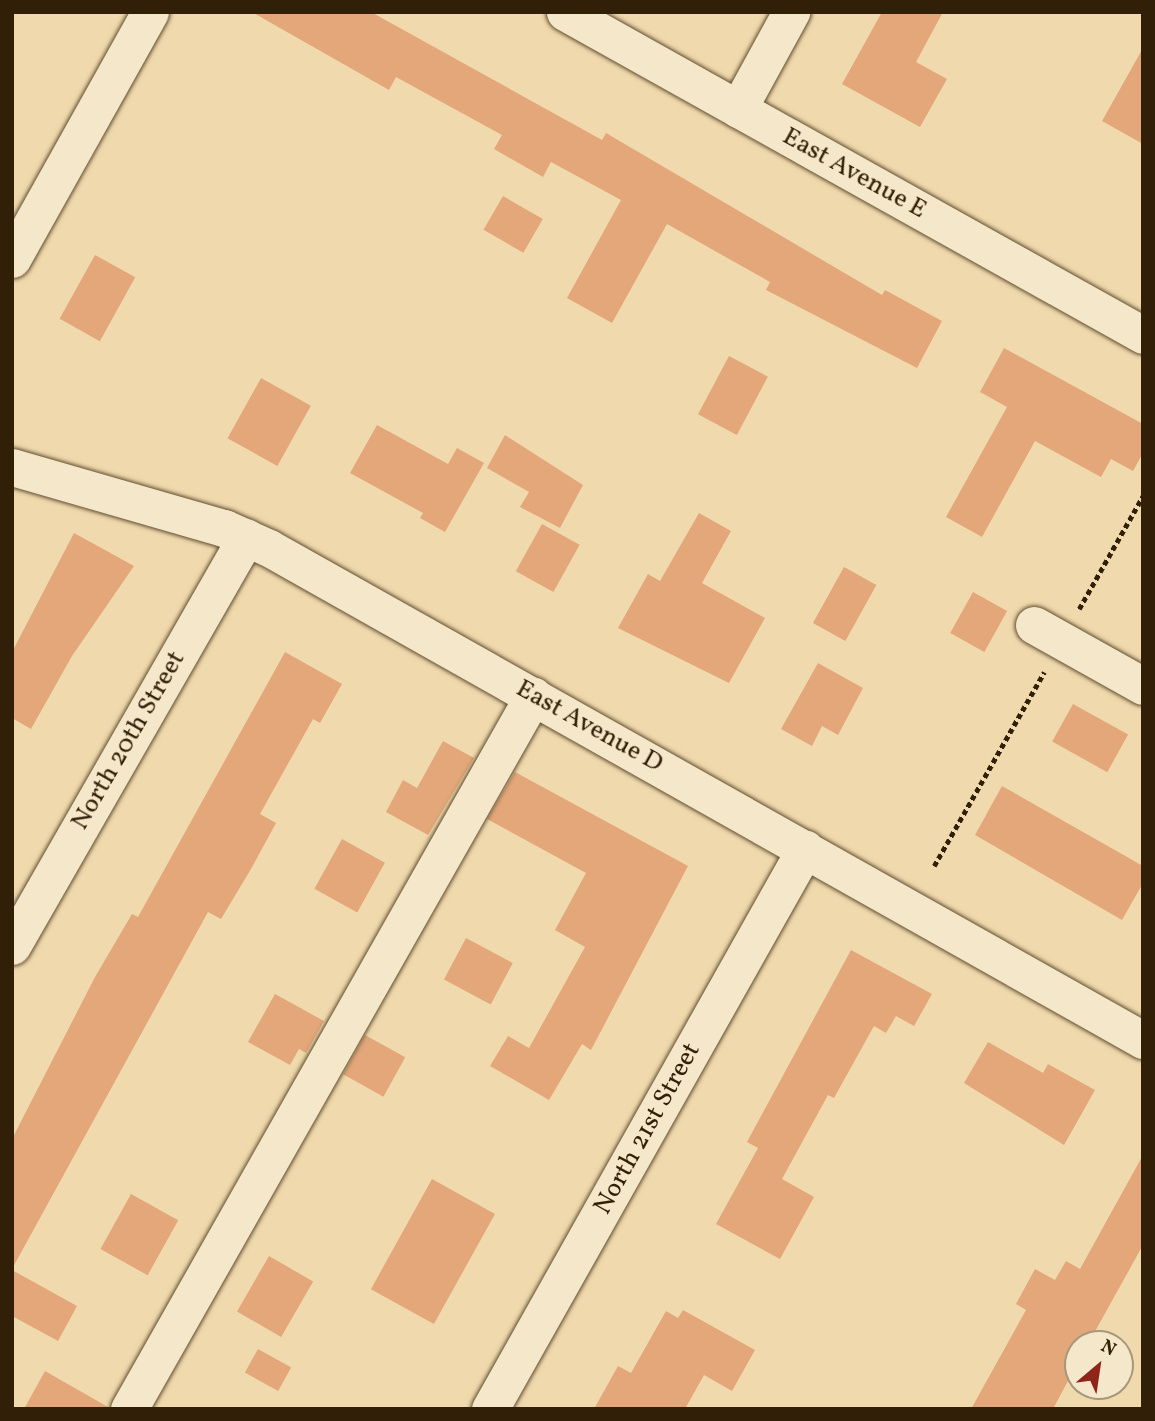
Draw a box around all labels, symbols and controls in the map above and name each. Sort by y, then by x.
street label: East Avenue E [777,122,931,226]
street label: North 20th Street [65,646,193,836]
street label: East Avenue D [510,674,668,780]
street label: North 21st Street [588,1038,708,1220]
north arrow [1064,1330,1134,1400]
text: N [1096,1334,1121,1363]

